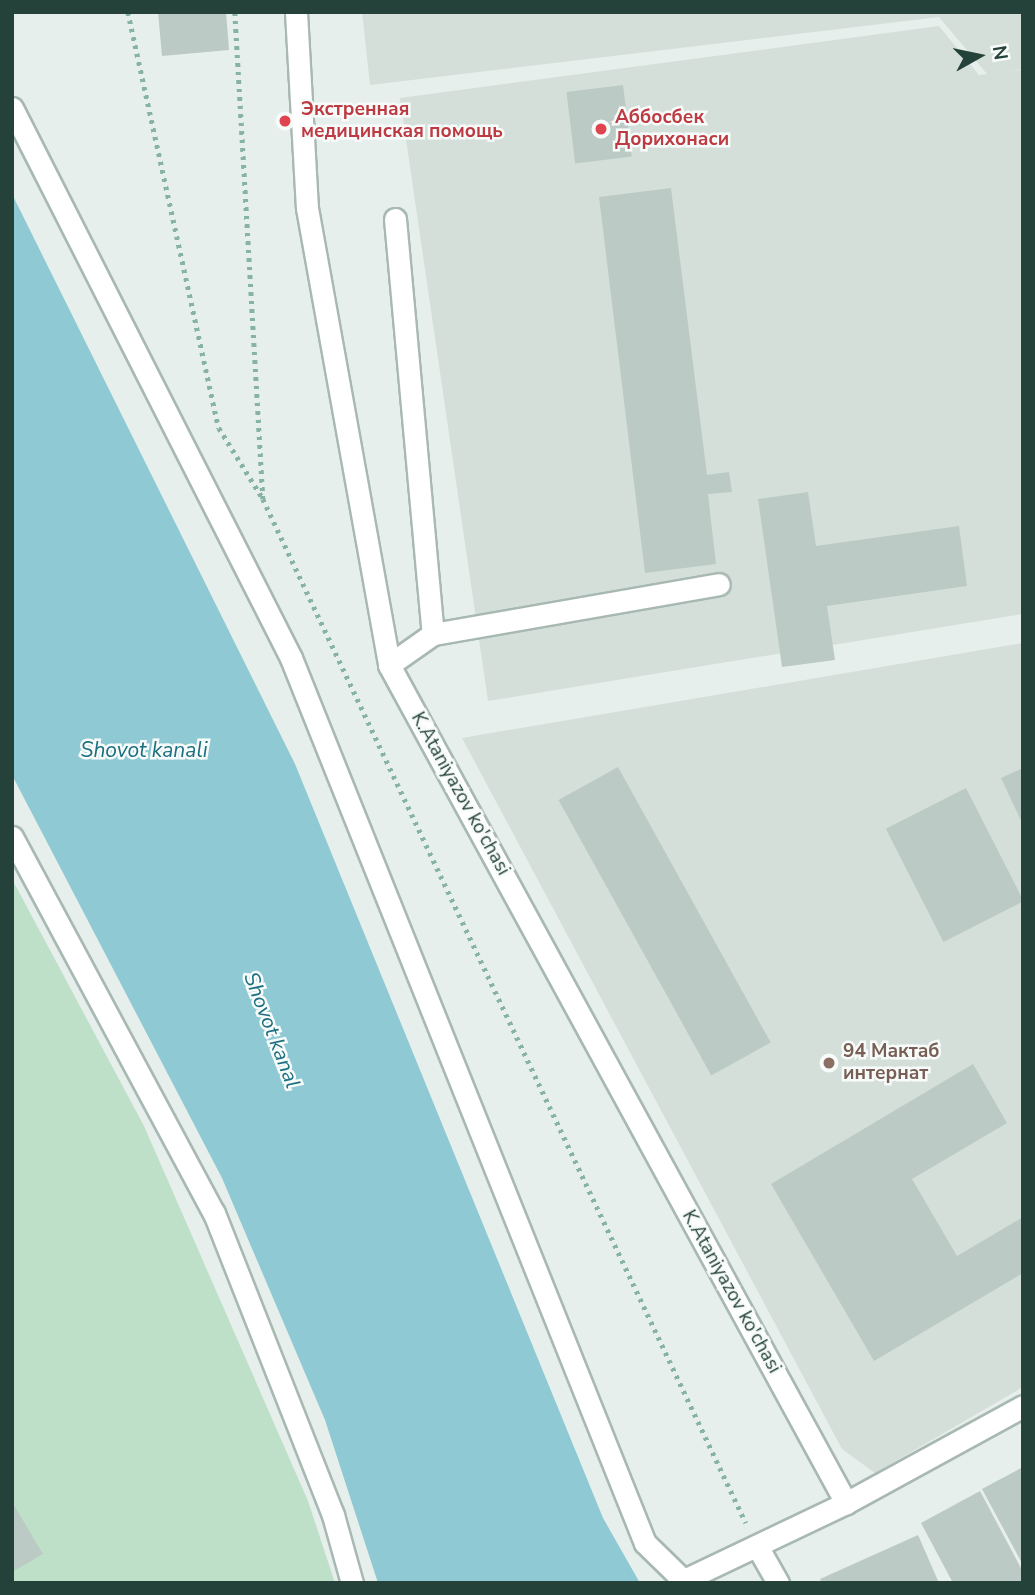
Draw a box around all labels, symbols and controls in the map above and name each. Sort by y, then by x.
north arrow [944,21,1014,91]
text: N [986,44,1014,62]
place label: Экстренная медицинская помощь [301,99,503,143]
place label: Аббосбек Дорихонаси [615,107,729,151]
marker: Экстренная медицинская помощь [275,111,295,131]
marker: Аббосбек Дорихонаси [593,121,609,137]
street label: K.Ataniyazov ko'chasi [406,708,514,880]
water label: Shovot kanali [80,737,208,763]
water label: Shovot kanal [238,968,306,1092]
place label: 94 Мактаб интернат [843,1041,940,1085]
marker: 94 Мактаб интернат [821,1055,837,1071]
street label: K.Ataniyazov ko'chasi [677,1206,785,1378]

